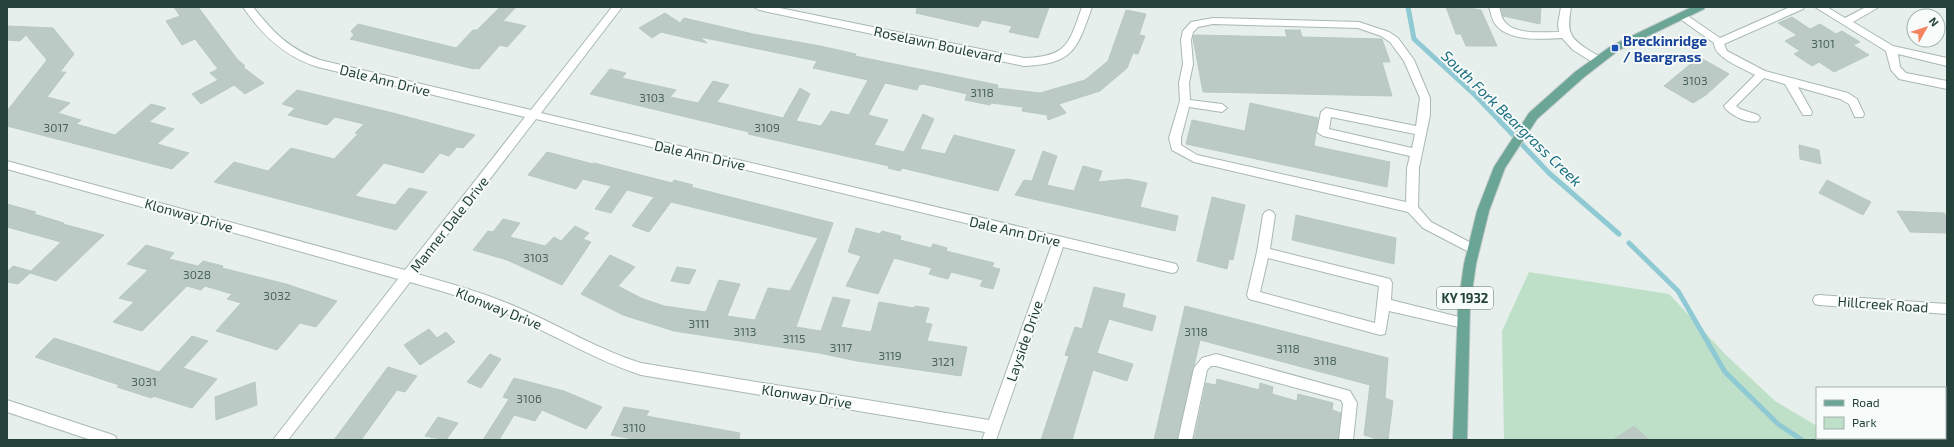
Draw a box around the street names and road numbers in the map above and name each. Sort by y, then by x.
street label: Roselawn Boulevard [872,22,1004,66]
street label: Dale Ann Drive [338,61,432,99]
street label: Dale Ann Drive [653,136,747,174]
street label: Manner Dale Drive [406,173,492,275]
street label: Klonway Drive [143,194,235,236]
street label: Dale Ann Drive [968,212,1062,250]
street label: Klonway Drive [454,283,544,333]
road number: KY 1932 [1437,287,1493,309]
street label: Hillcreek Road [1837,292,1929,316]
street label: Layside Drive [1002,298,1046,384]
street label: Klonway Drive [761,380,853,412]

